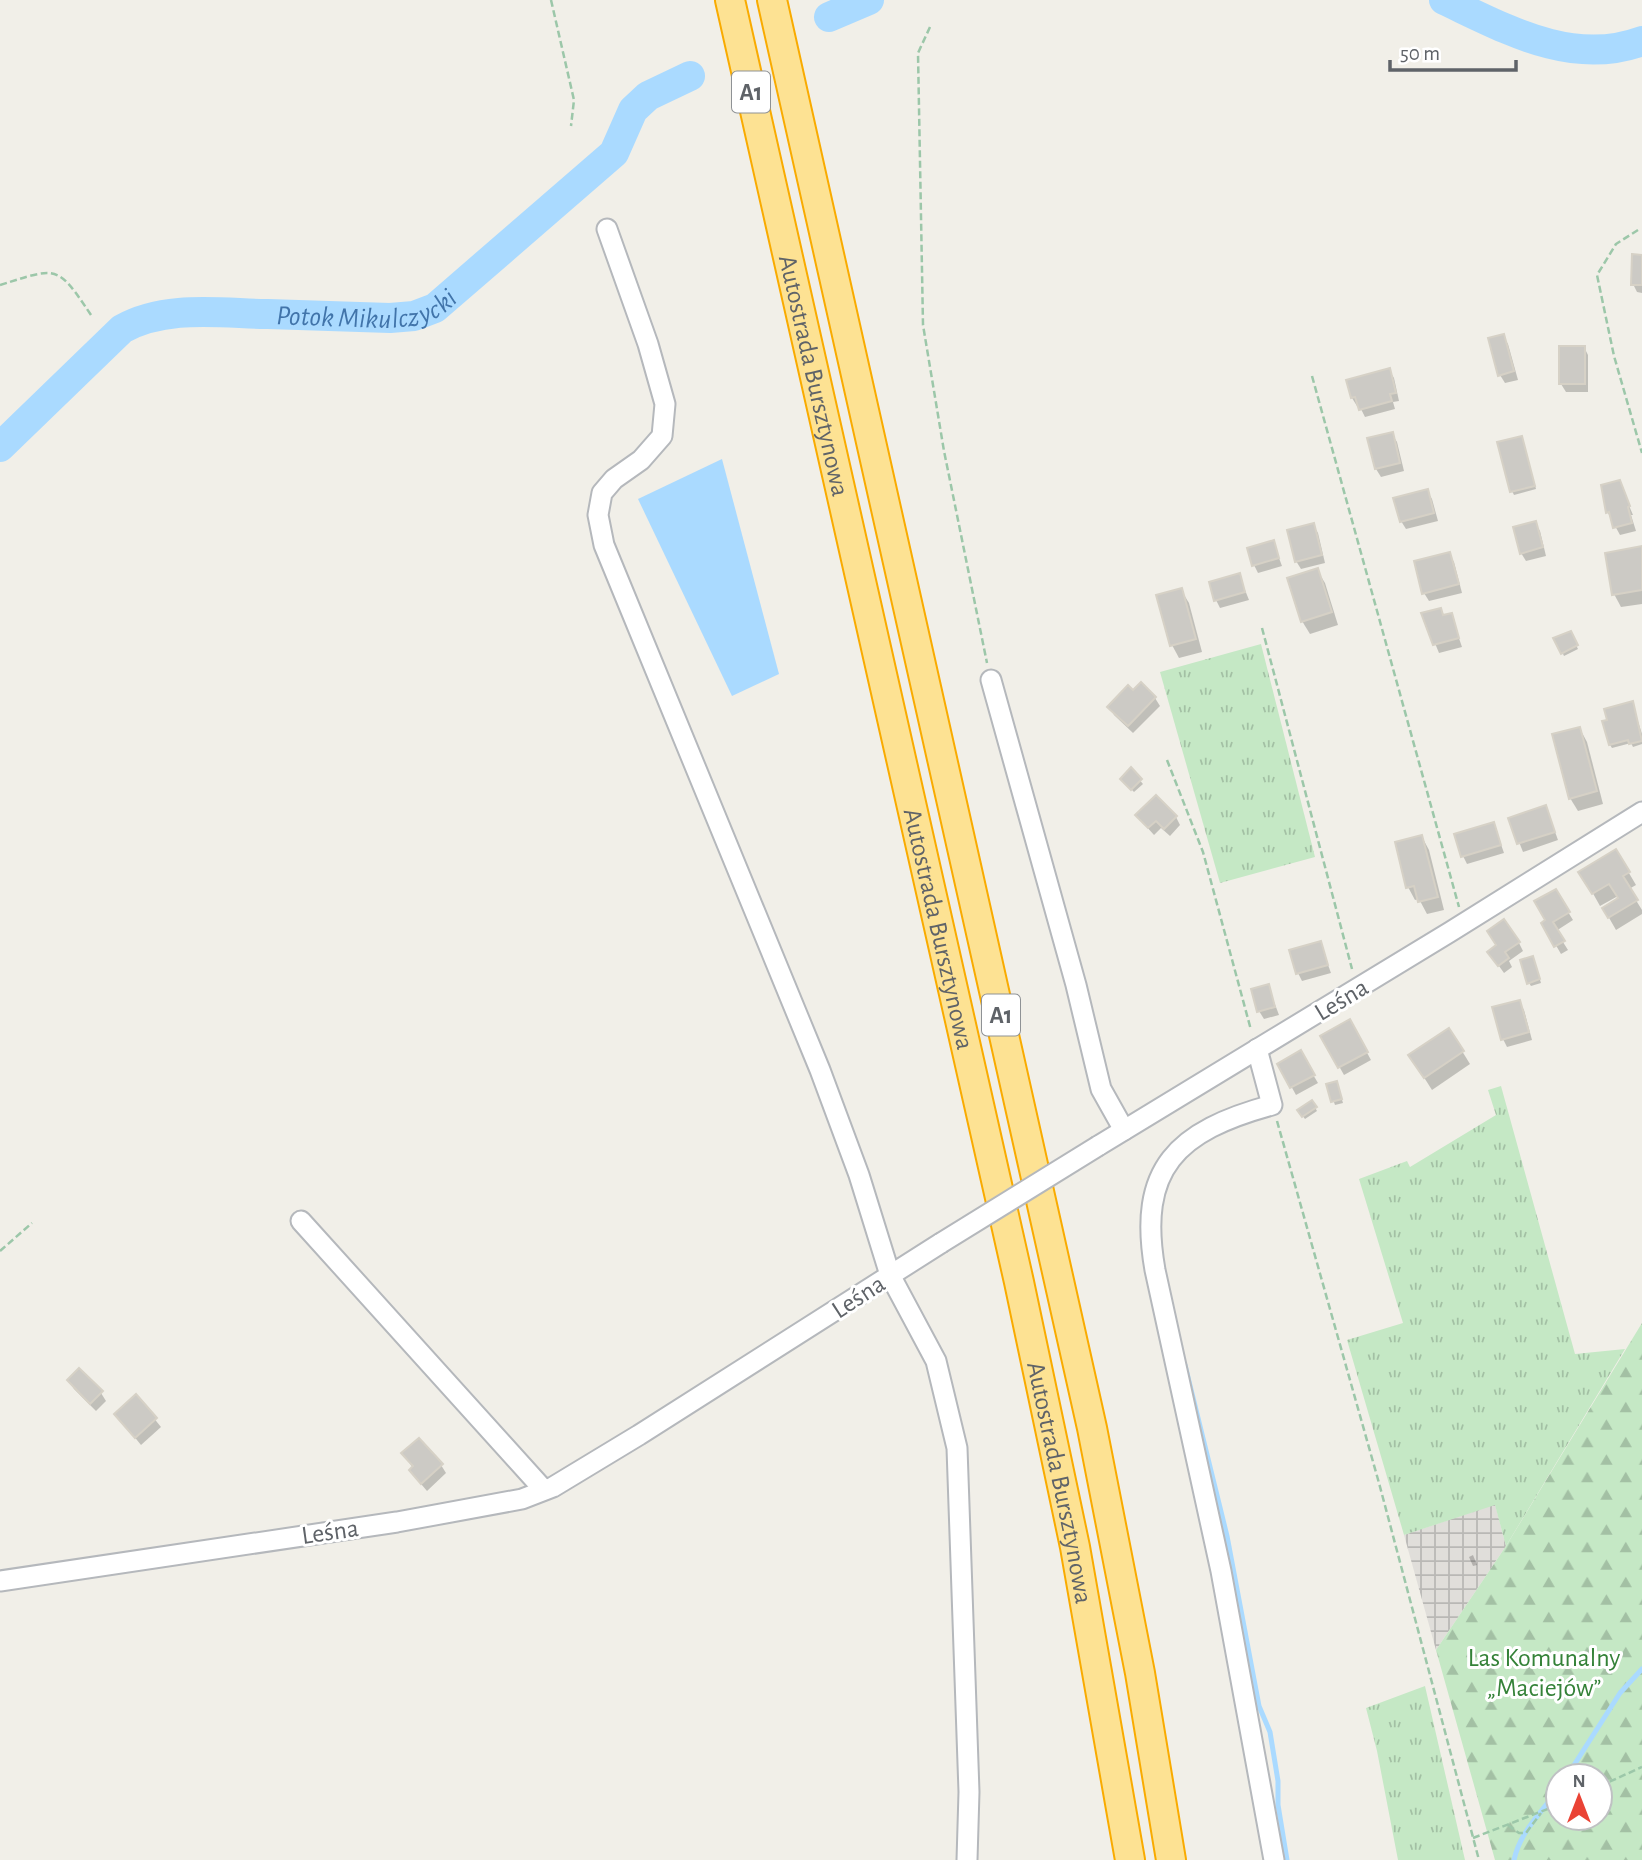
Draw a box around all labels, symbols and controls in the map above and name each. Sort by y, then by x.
scale bar [1390,28,1516,72]
text: 50 m [1400,43,1440,64]
road number: A1 [732,72,770,112]
street label: Autostrada Bursztynowa [774,253,853,499]
water label: Potok Mikulczycki [276,284,462,334]
street label: Autostrada Bursztynowa [899,806,978,1052]
street label: Leśna [1310,974,1373,1026]
road number: A1 [982,995,1020,1036]
street label: Leśna [827,1270,890,1323]
street label: Autostrada Bursztynowa [1022,1359,1097,1606]
street label: Leśna [300,1515,360,1549]
park label: Las Komunalny „Maciejów” [1468,1645,1620,1701]
north arrow [1544,1762,1614,1832]
text: N [1572,1772,1586,1791]

